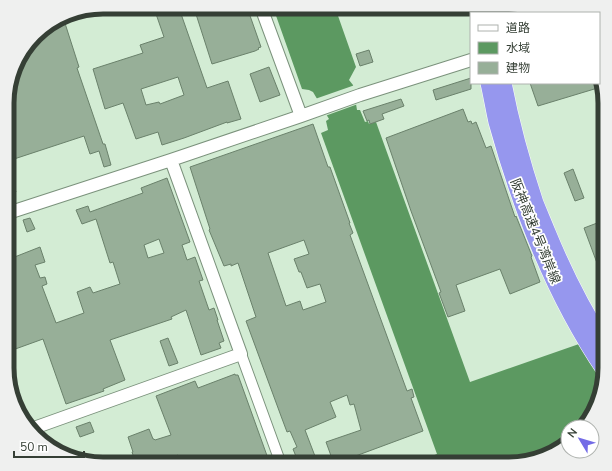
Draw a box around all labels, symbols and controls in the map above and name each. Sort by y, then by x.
legend [470,12,600,84]
text: 道路 [506,20,530,36]
text: 水域 [506,40,530,56]
text: 建物 [506,60,530,76]
street label: 阪神高速4号湾岸線 [506,176,564,287]
north arrow [560,419,600,459]
text: N [564,425,581,441]
scale bar [14,433,84,459]
text: 50 m [20,439,48,455]

